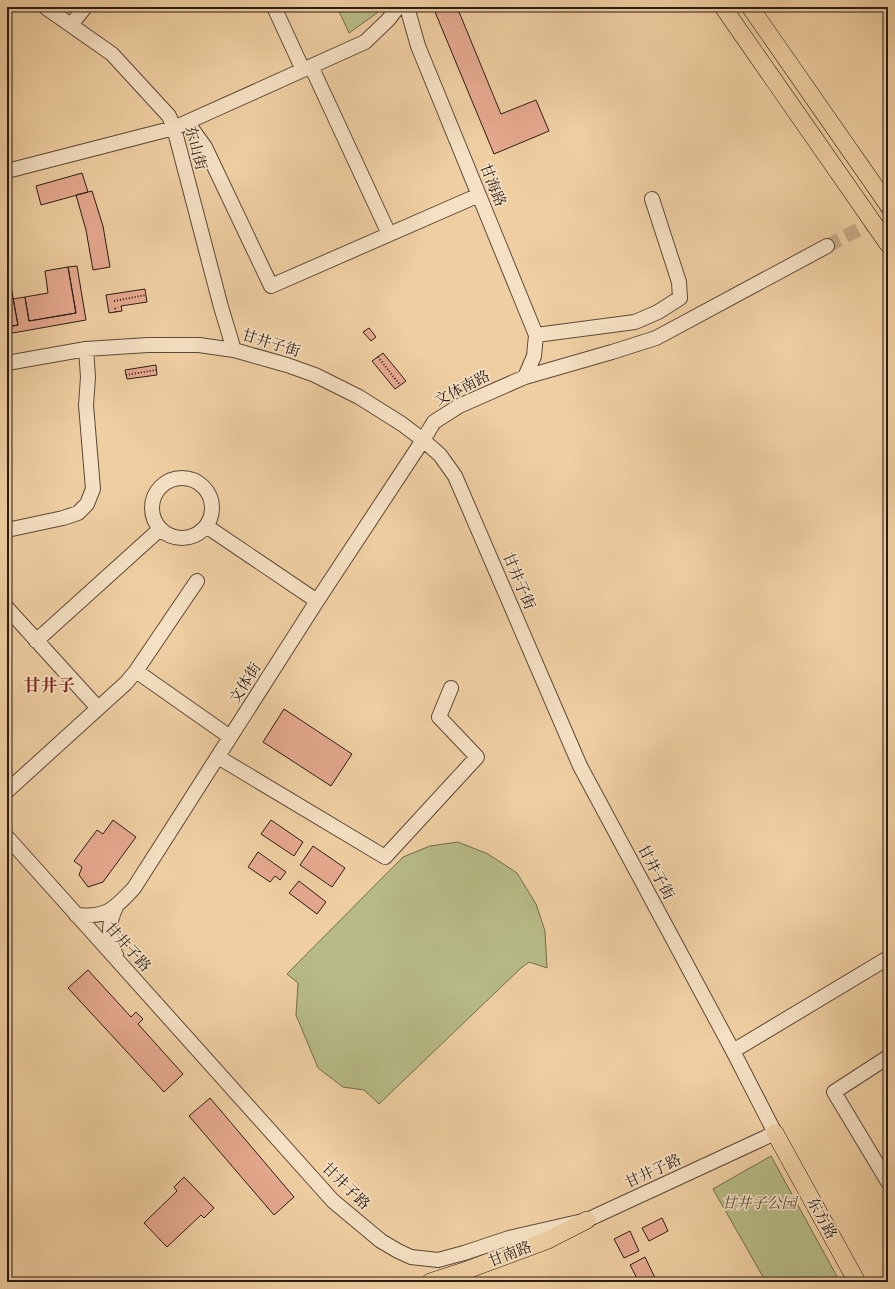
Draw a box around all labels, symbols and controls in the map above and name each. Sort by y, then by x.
street label: 东山街 [179,124,211,173]
street label: 甘海路 [473,161,510,210]
street label: 甘井子街 [239,326,302,363]
street label: 文体南路 [431,366,494,412]
street label: 甘井子街 [496,550,539,613]
street label: 文体街 [225,659,267,708]
district label: 甘井子 [24,675,75,699]
street label: 甘井子街 [631,841,678,904]
street label: 甘井子路 [99,919,155,977]
street label: 甘井子路 [622,1150,685,1195]
street label: 甘井子路 [316,1159,374,1215]
park label: 甘井子公园 [721,1194,798,1215]
street label: 东方路 [801,1194,841,1244]
street label: 甘南路 [486,1238,535,1273]

